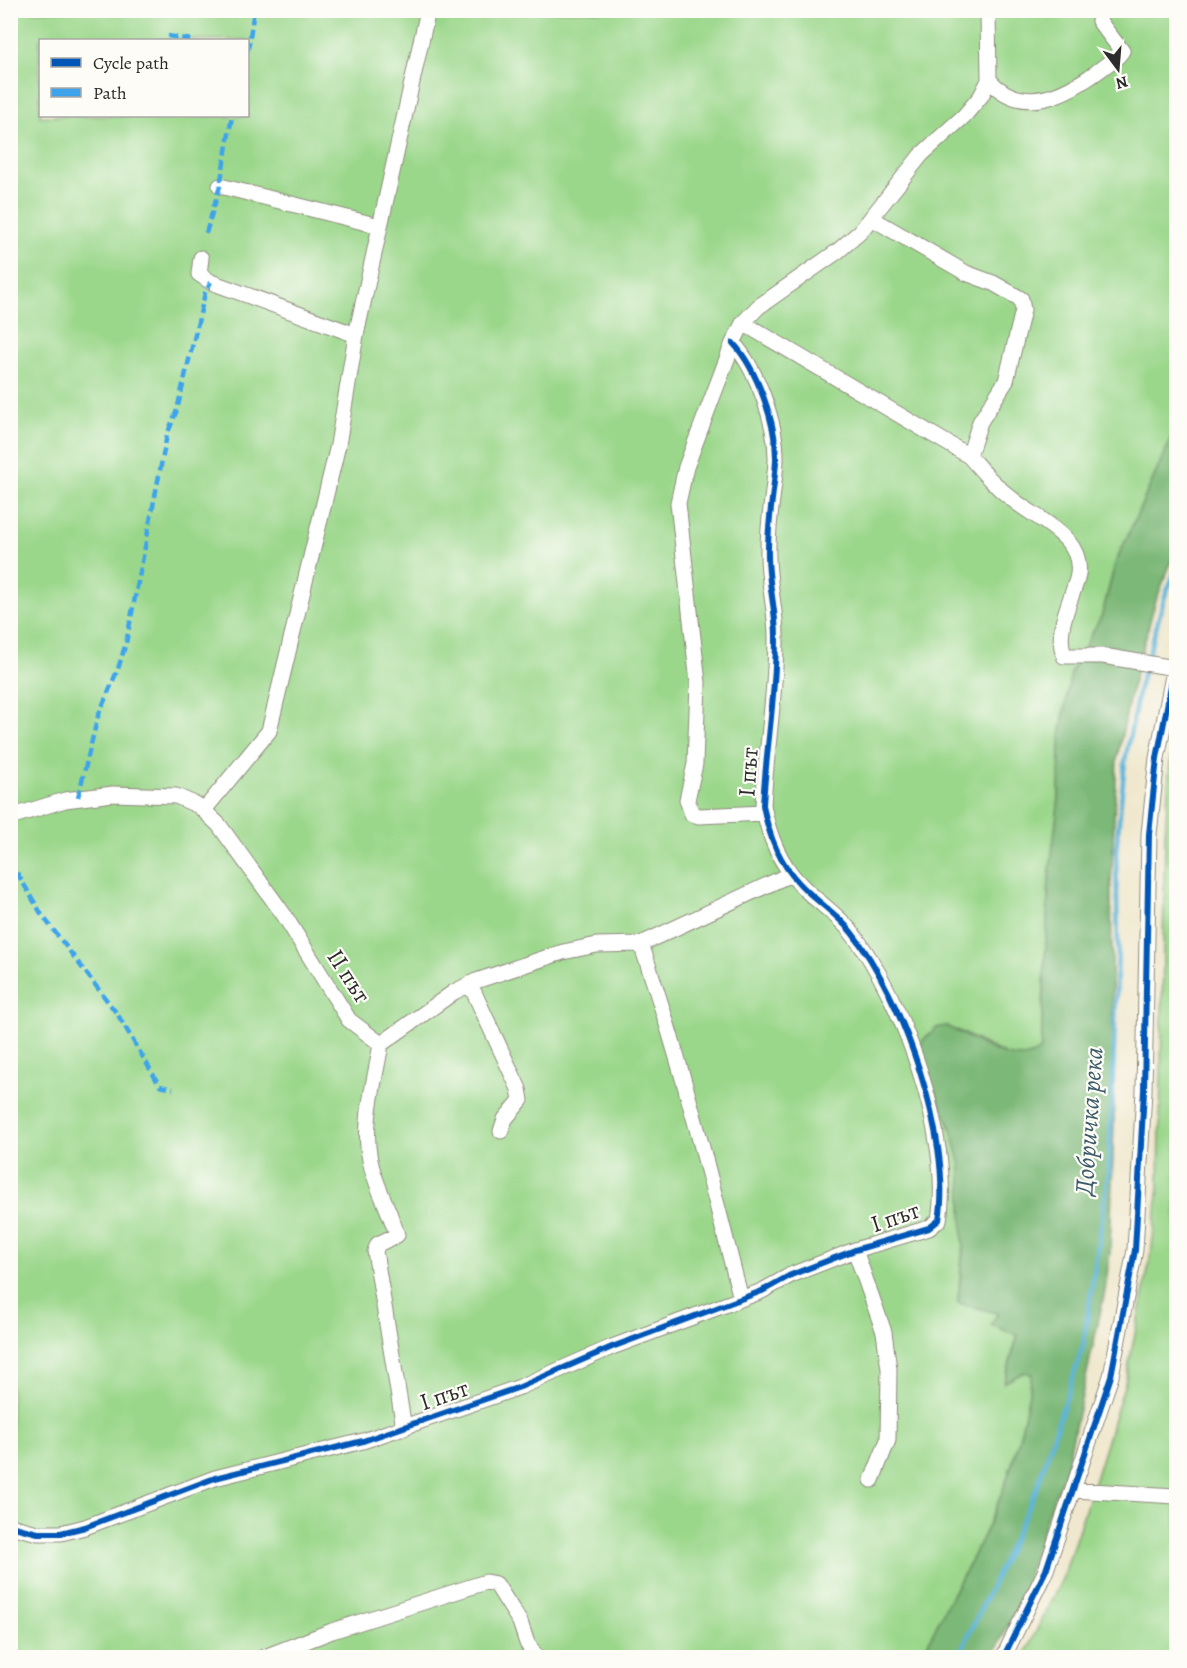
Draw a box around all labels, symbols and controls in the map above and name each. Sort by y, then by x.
legend [39,39,249,117]
north arrow [1088,39,1148,99]
text: Cycle path [93,51,169,75]
text: N [1113,70,1130,95]
text: Path [93,81,127,105]
street label: І път [730,746,766,798]
street label: ІІ път [320,943,378,1009]
water label: Добричка река [1066,1046,1112,1198]
street label: І път [866,1194,924,1240]
street label: І път [415,1372,473,1418]

